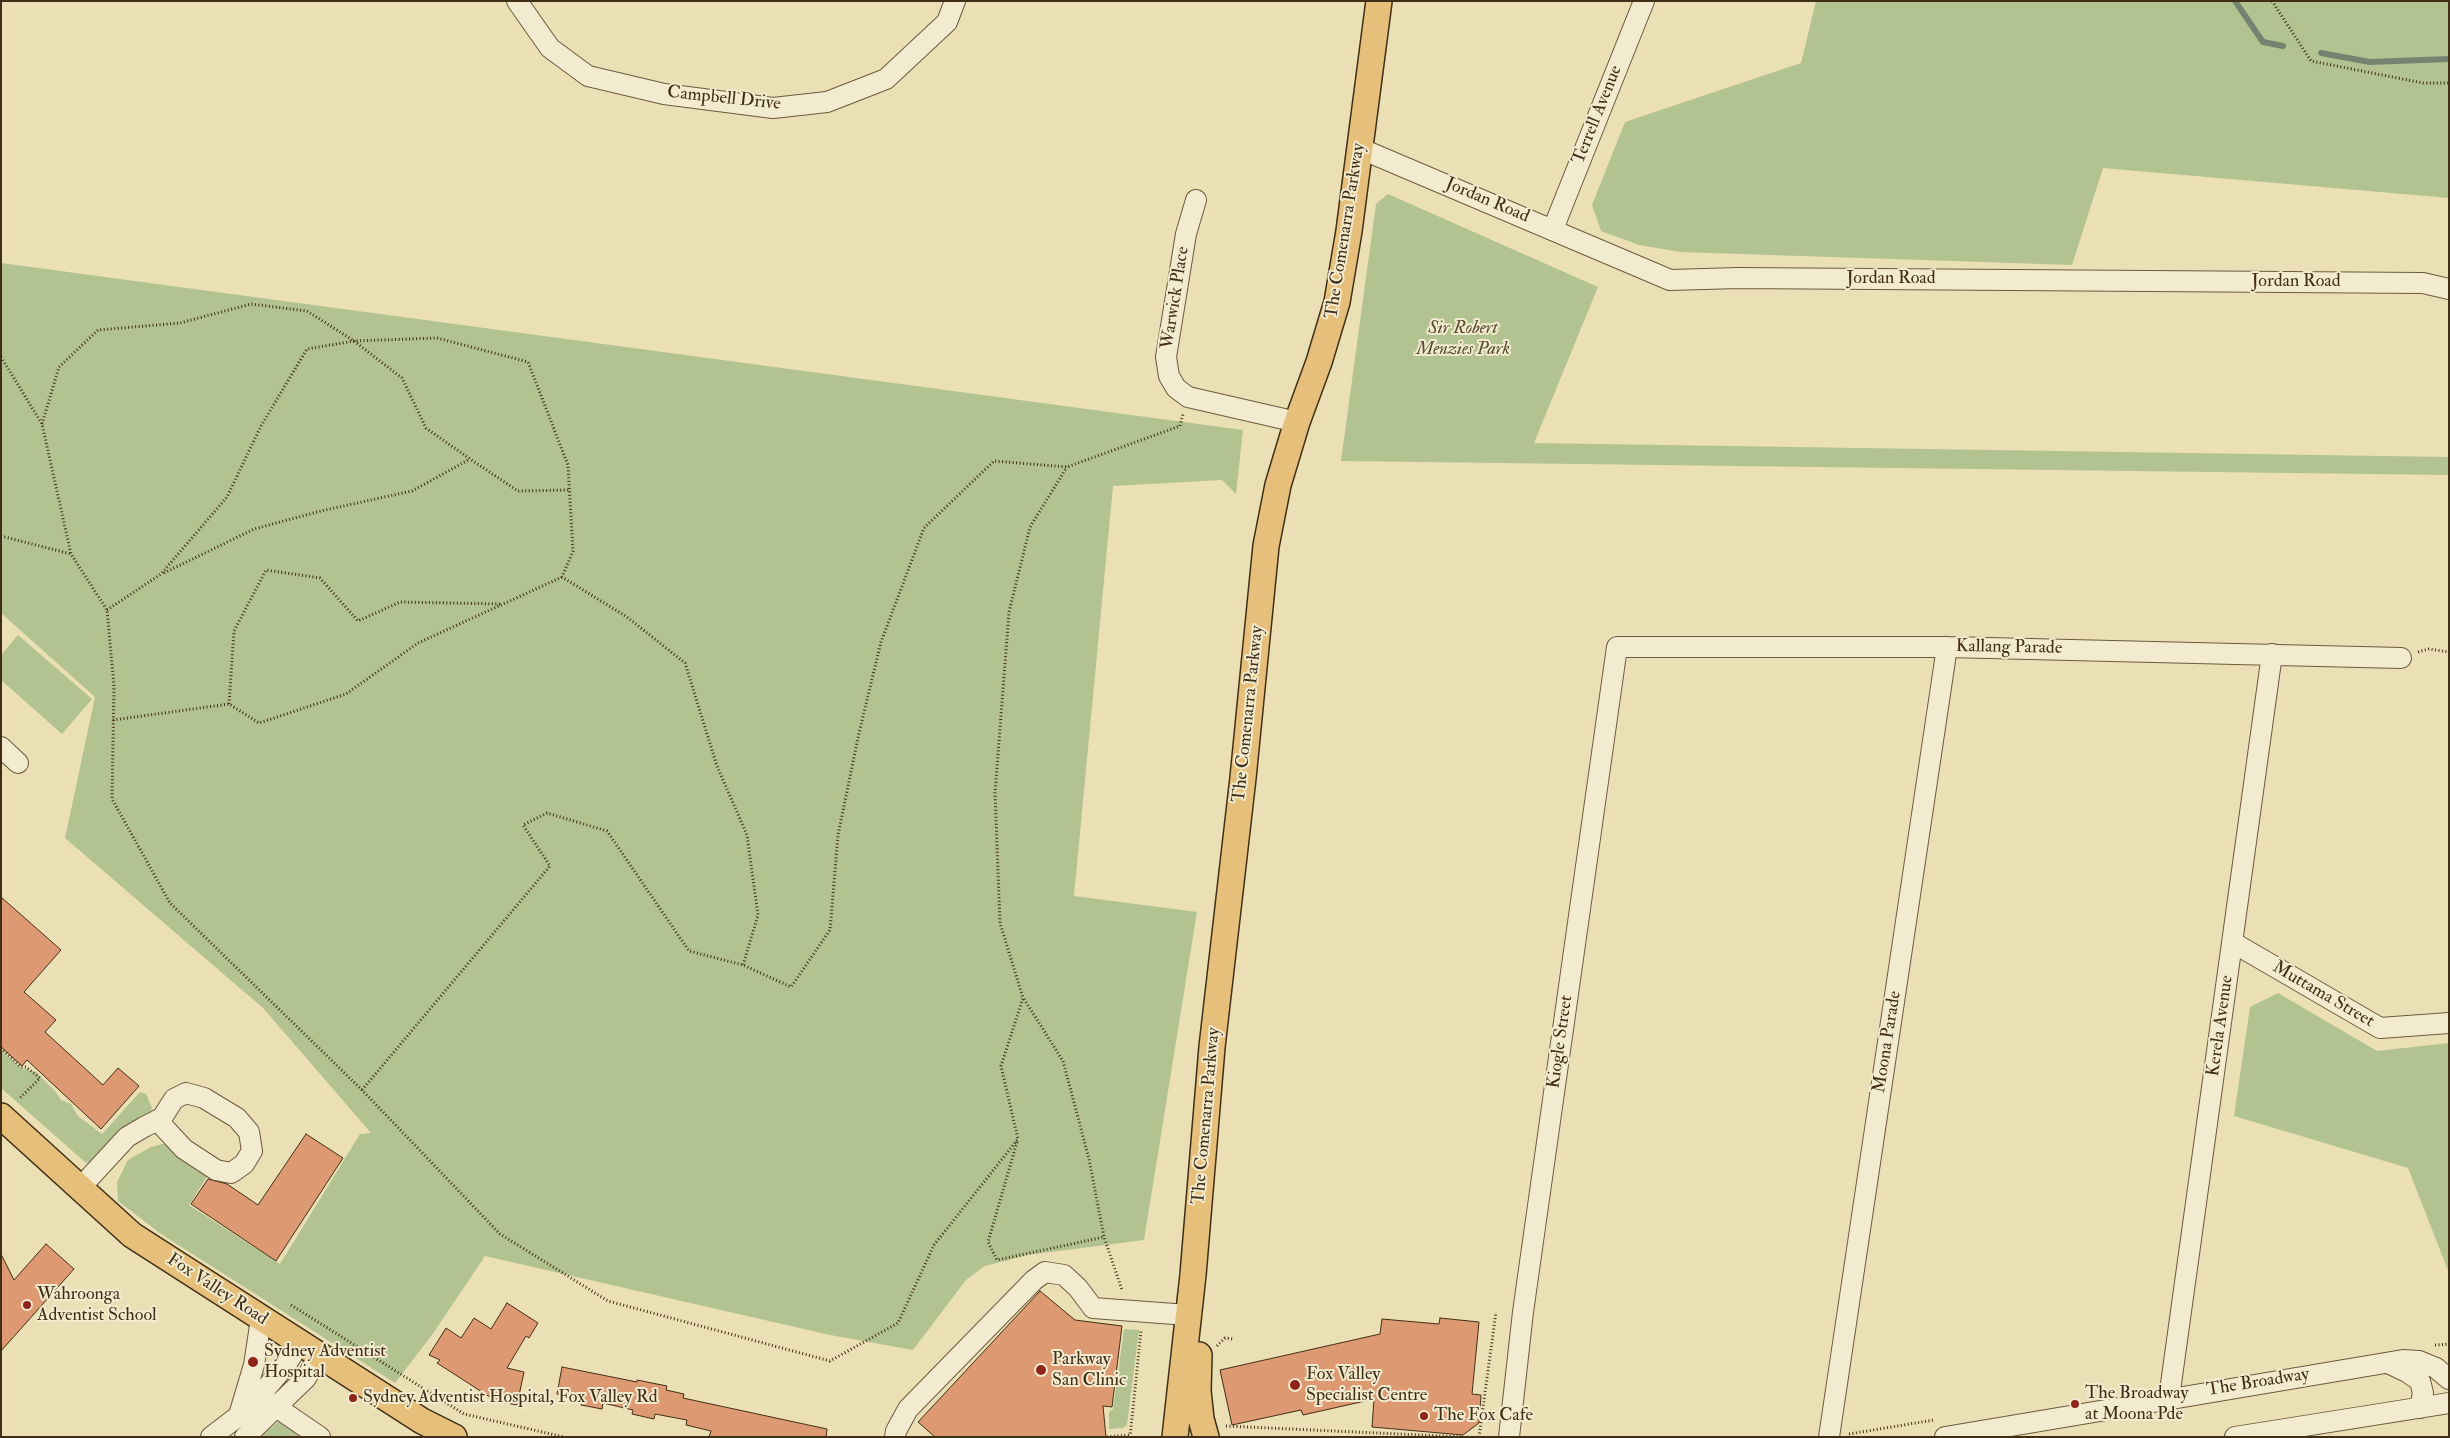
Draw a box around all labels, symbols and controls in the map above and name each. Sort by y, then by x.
street label: Terrell Avenue [1568,62,1628,168]
street label: Campbell Drive [666,82,782,116]
street label: The Comenarra Parkway [1321,142,1371,320]
street label: Jordan Road [1442,174,1532,228]
street label: Warwick Place [1157,245,1195,351]
street label: Jordan Road [1846,268,1936,290]
street label: Jordan Road [2251,271,2341,293]
park label: Sir Robert Menzies Park [1416,318,1510,360]
street label: The Comenarra Parkway [1229,625,1269,803]
street label: Kallang Parade [1956,636,2062,660]
street label: Muttama Street [2268,957,2378,1033]
street label: Kerela Avenue [2203,974,2239,1078]
street label: Moona Parade [1869,990,1907,1094]
street label: Kiogle Street [1544,994,1578,1090]
street label: The Comenarra Parkway [1189,1027,1225,1205]
street label: Fox Valley Road [163,1249,271,1331]
place label: Wahroonga Adventist School [37,1284,157,1326]
marker: Wahroonga Adventist School [21,1299,33,1311]
place label: Sydney Adventist Hospital [264,1341,386,1384]
place label: Parkway San Clinic [1052,1349,1126,1392]
marker: Sydney Adventist Hospital [246,1355,260,1369]
marker: Parkway San Clinic [1034,1363,1048,1377]
place label: Fox Valley Specialist Centre [1306,1364,1427,1406]
street label: The Broadway [2205,1364,2311,1402]
marker: Fox Valley Specialist Centre [1288,1378,1302,1392]
place label: The Broadway at Moona Pde [2085,1383,2188,1426]
place label: Sydney Adventist Hospital, Fox Valley Rd [363,1387,658,1409]
marker: Sydney Adventist Hospital, Fox Valley Rd [347,1392,359,1404]
marker: The Broadway at Moona Pde [2069,1398,2081,1410]
place label: The Fox Cafe [1434,1405,1533,1427]
marker: The Fox Cafe [1418,1410,1430,1422]

